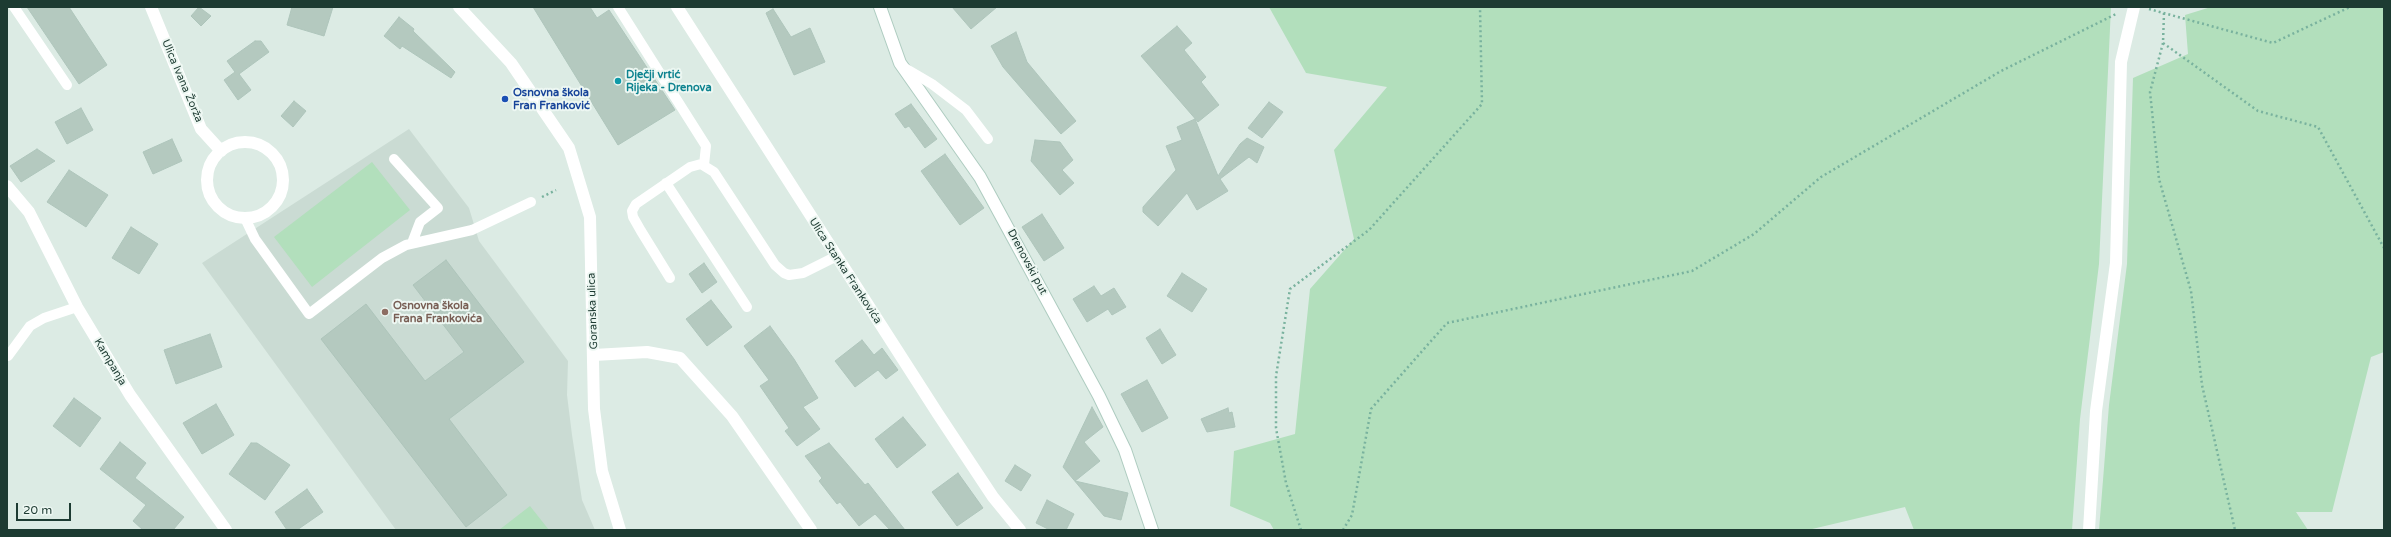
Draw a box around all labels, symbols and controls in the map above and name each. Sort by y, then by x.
street label: Ulica Ivana Žorža [159,38,205,124]
place label: Dječji vrtić Rijeka - Drenova [626,68,712,94]
marker: Dječji vrtić Rijeka - Drenova [613,76,623,86]
place label: Osnovna škola Fran Franković [513,86,590,112]
marker: Osnovna škola Fran Franković [500,94,510,104]
street label: Ulica Stanka Frankovića [806,216,884,326]
street label: Drenovski put [1004,227,1050,297]
street label: Goranska ulica [585,273,601,349]
place label: Osnovna škola Frana Frankovića [393,299,482,325]
marker: Osnovna škola Frana Frankovića [380,307,390,317]
street label: Kampanja [91,336,129,388]
scale bar [18,495,73,521]
text: 20 m [23,503,52,517]

